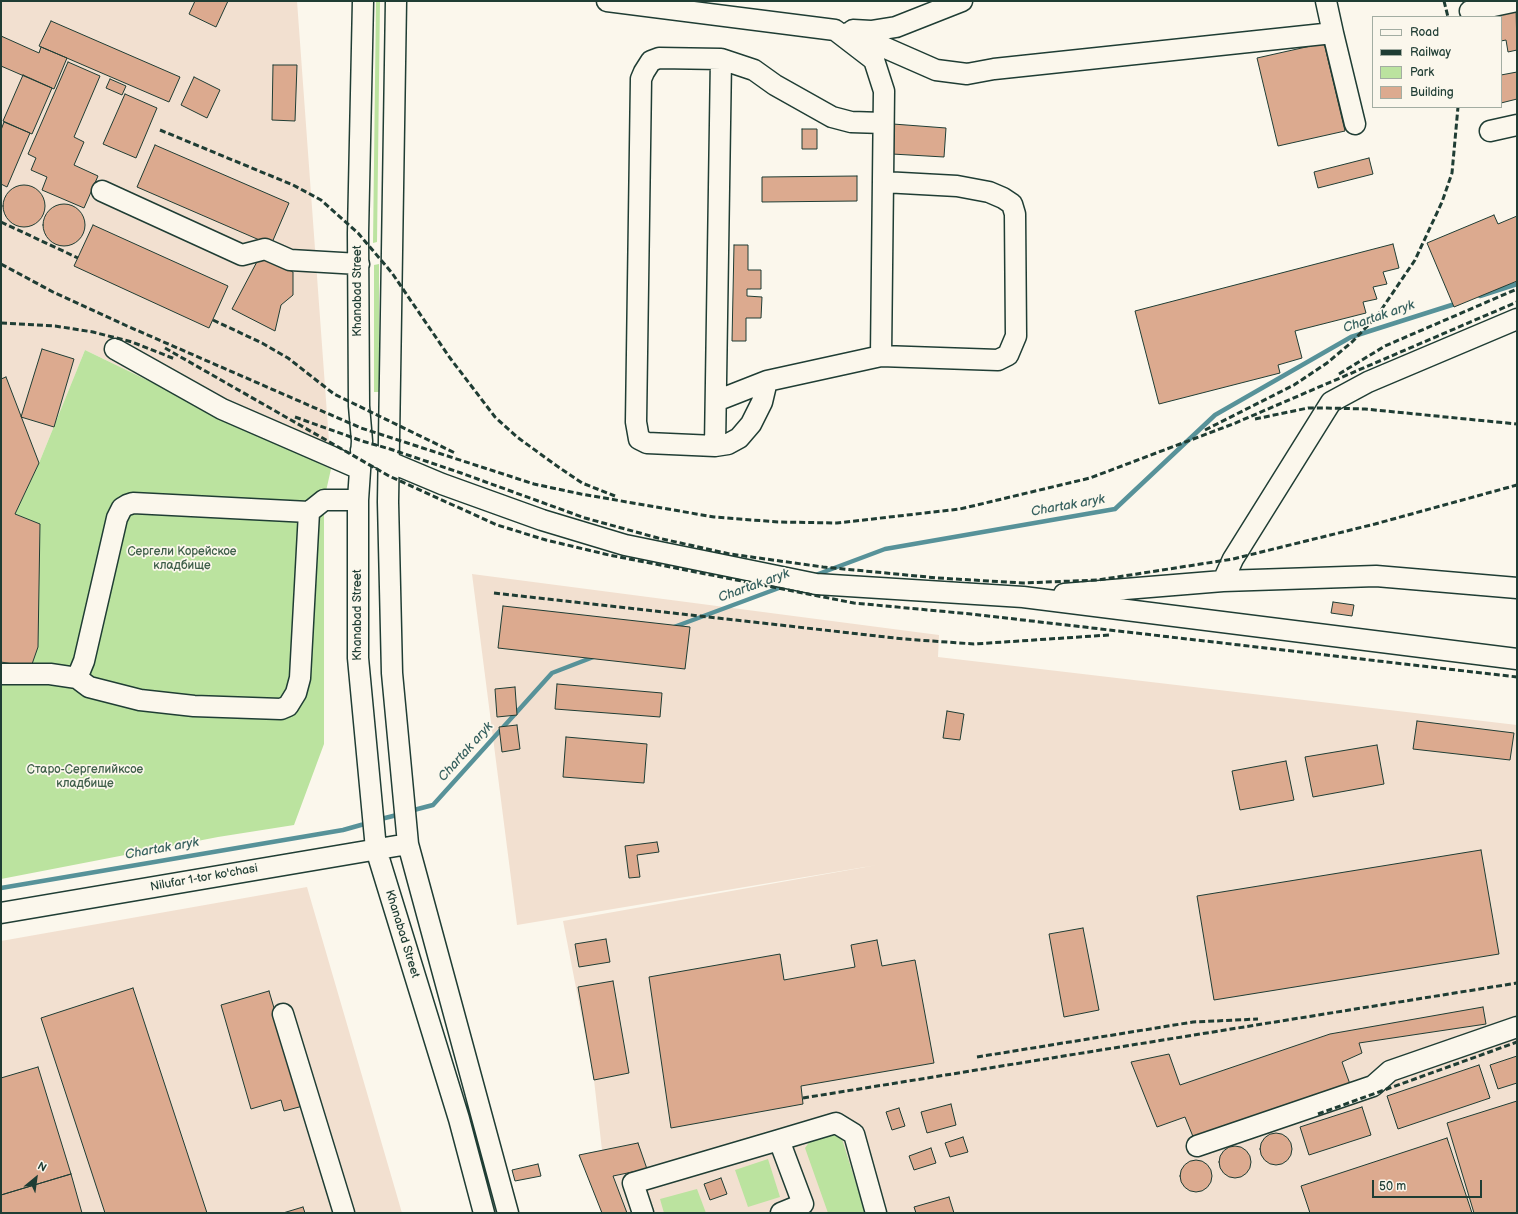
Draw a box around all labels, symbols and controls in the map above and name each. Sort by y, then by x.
legend [1372,16,1502,108]
text: Road [1410,25,1439,40]
text: Railway [1410,45,1451,60]
text: Park [1410,65,1434,80]
text: Building [1410,85,1454,100]
street label: Khanabad Street [351,245,365,337]
water label: Chartak aryk [1341,297,1417,337]
water label: Chartak aryk [1030,492,1106,520]
park label: Сергели Корейское кладбище [127,545,237,573]
water label: Chartak aryk [716,566,792,606]
street label: Khanabad Street [351,569,365,661]
water label: Chartak aryk [435,719,497,785]
park label: Старо-Сергелийксое кладбище [27,763,143,791]
water label: Chartak aryk [124,835,200,863]
street label: Nilufar 1-tor ko'chasi [149,861,259,895]
street label: Khanabad Street [382,888,422,980]
north arrow [16,1158,56,1198]
text: N [35,1159,49,1175]
scale bar [1374,1172,1484,1198]
text: 50 m [1379,1179,1406,1194]

